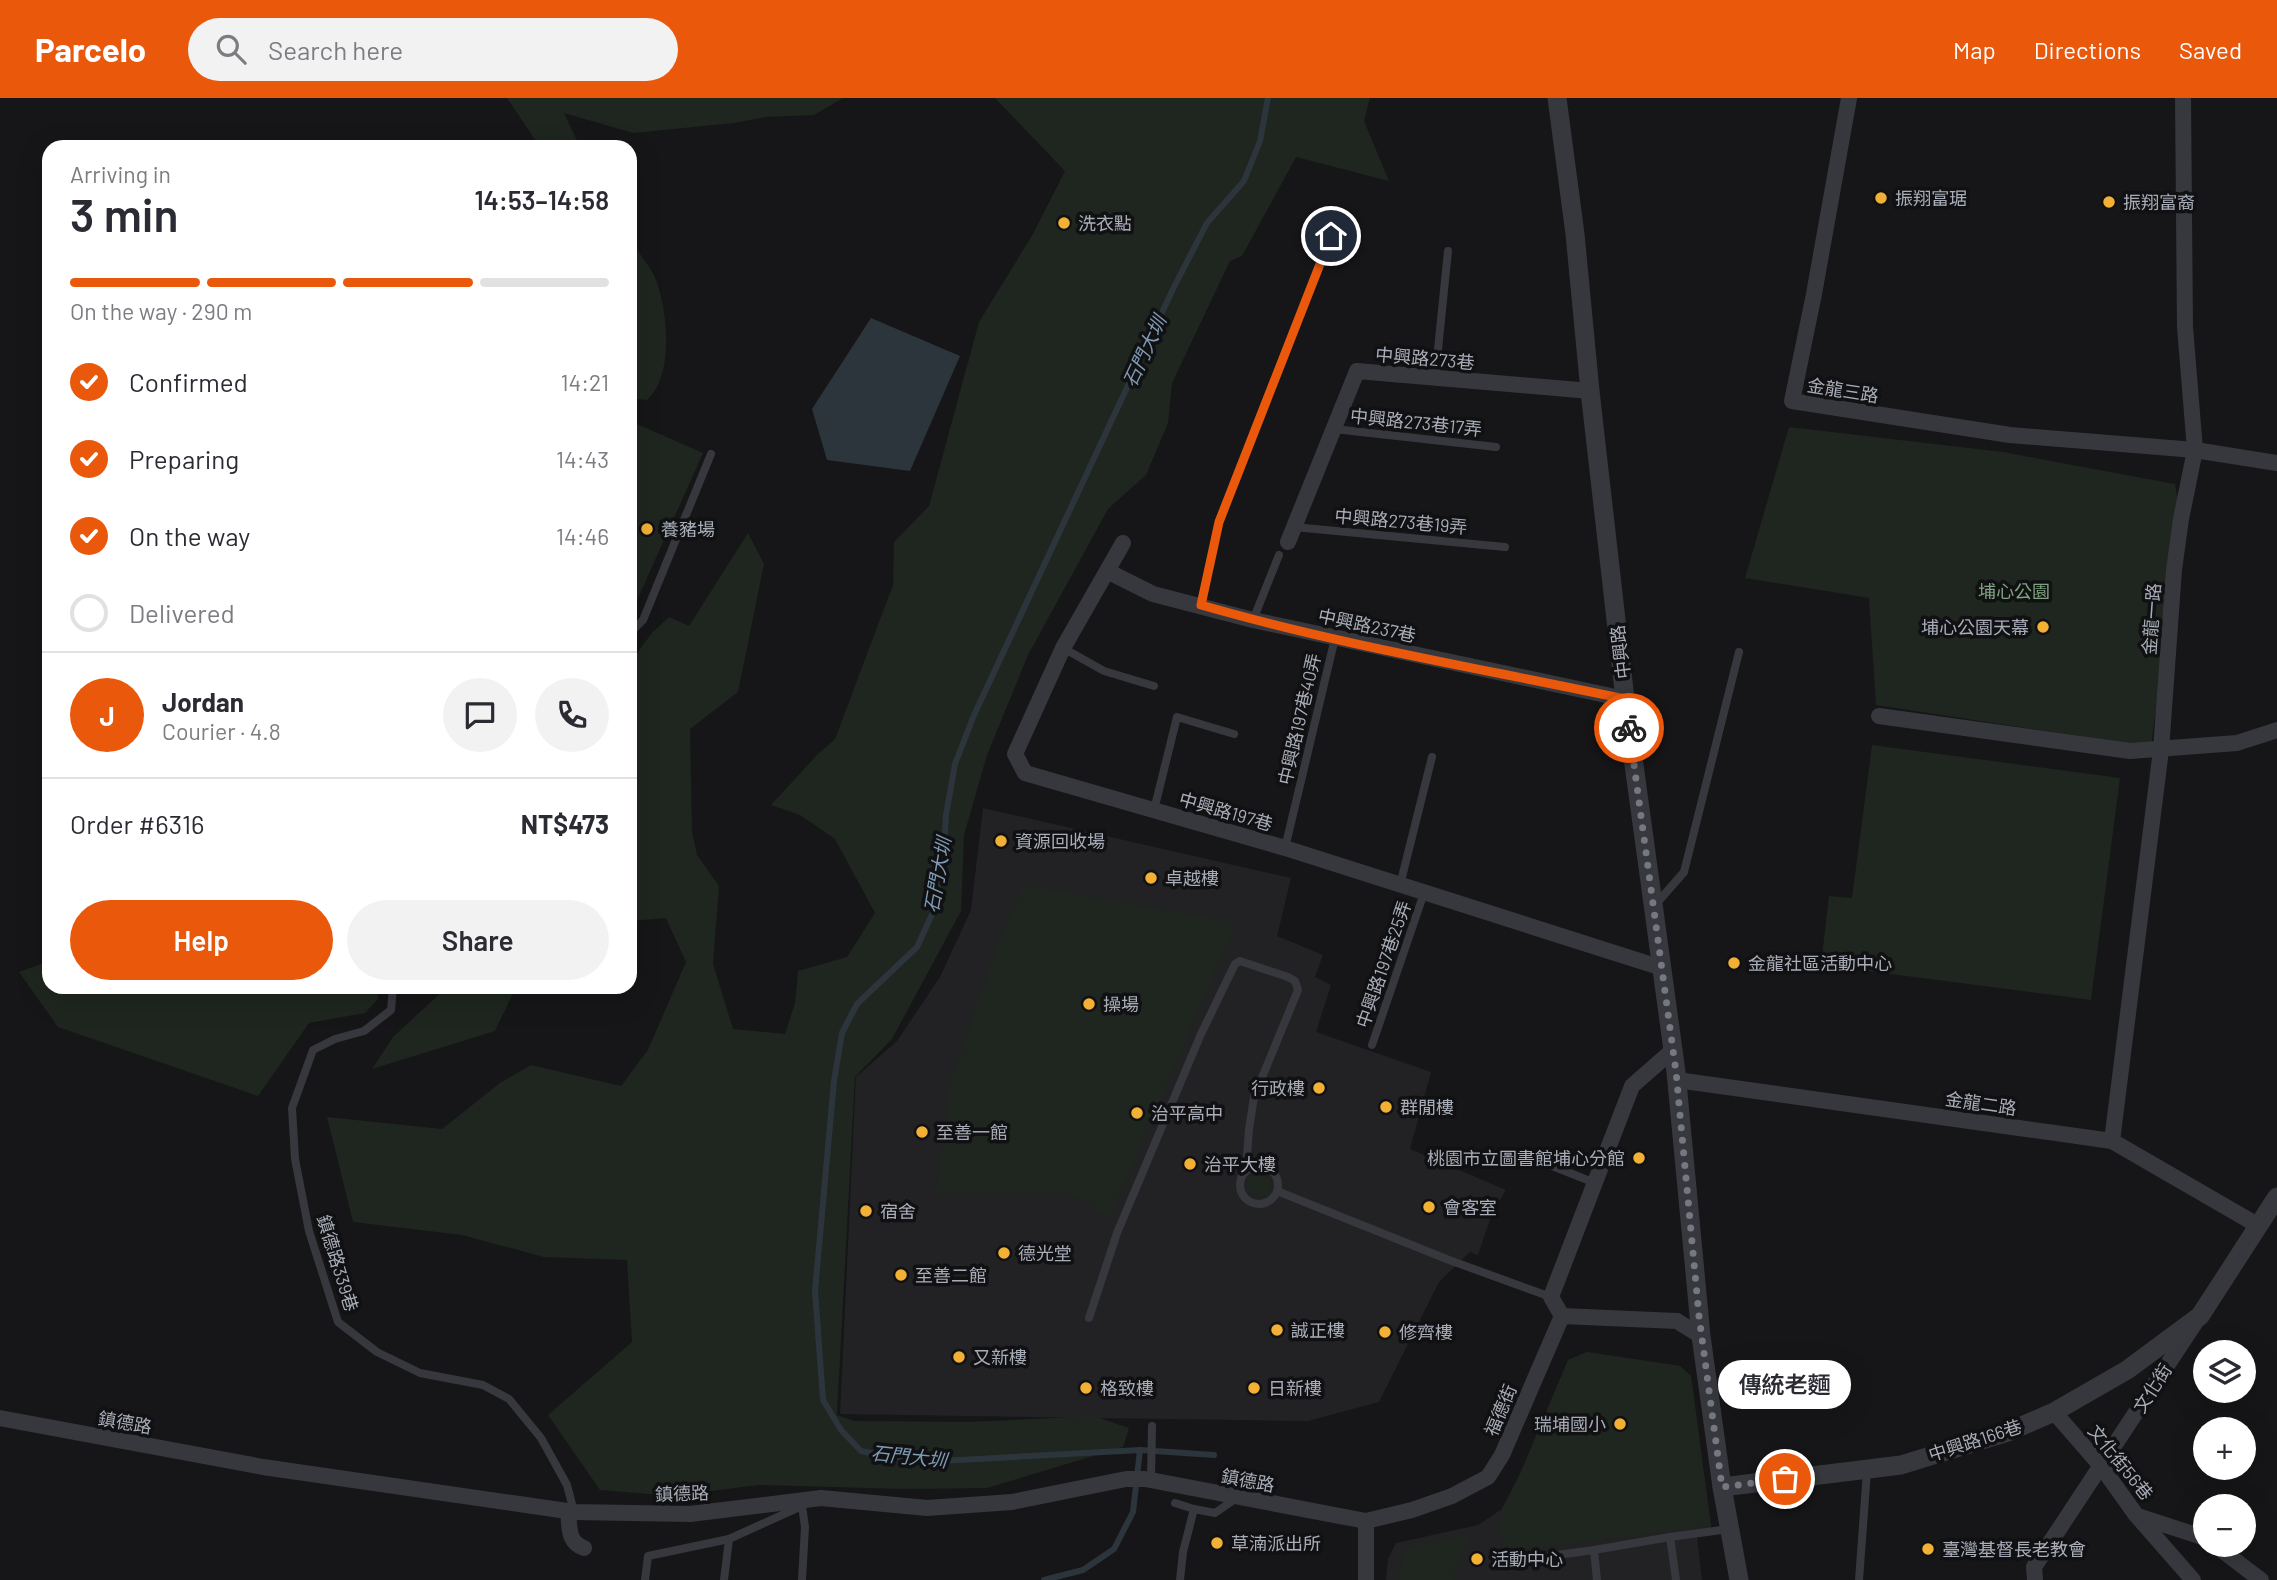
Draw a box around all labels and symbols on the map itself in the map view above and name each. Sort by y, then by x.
place label: 振翔富琚 [1895,187,1967,209]
marker: 振翔富琚 [1873,190,1889,206]
place label: 振翔富裔 [2123,191,2195,213]
marker: 振翔富裔 [2101,194,2117,210]
pin [1301,206,1361,266]
place label: 洗衣點 [1078,212,1132,234]
marker: 洗衣點 [1056,215,1072,231]
water label: 石門大圳 [1118,309,1172,390]
street label: 中興路273巷 [1375,343,1475,373]
street label: 金龍三路 [1806,374,1880,406]
street label: 中興路273巷17弄 [1349,404,1483,440]
street label: 中興路273巷19弄 [1334,504,1468,538]
place label: 養豬場 [661,518,715,540]
marker: 養豬場 [639,521,655,537]
park label: 埔心公園 [1978,580,2050,602]
street label: 金龍一路 [2138,582,2164,656]
street label: 中興路237巷 [1316,604,1418,646]
place label: 埔心公園天幕 [1921,616,2029,638]
marker: 埔心公園天幕 [2035,619,2051,635]
street label: 中興路 [1606,624,1634,680]
street label: 中興路197巷40弄 [1273,651,1325,787]
courier [1594,693,1664,763]
street label: 中興路197巷 [1177,787,1275,835]
place label: 資源回收場 [1015,830,1105,852]
water label: 石門大圳 [919,833,955,914]
marker: 資源回收場 [993,833,1009,849]
place label: 卓越樓 [1165,867,1219,889]
marker: 卓越樓 [1143,870,1159,886]
street label: 中興路197巷25弄 [1351,897,1415,1031]
place label: 金龍社區活動中心 [1748,952,1892,974]
marker: 金龍社區活動中心 [1726,955,1742,971]
place label: 操場 [1103,993,1139,1015]
marker: 操場 [1081,996,1097,1012]
place label: 行政樓 [1251,1077,1305,1099]
marker: 行政樓 [1311,1080,1327,1096]
street label: 金龍二路 [1944,1087,2018,1119]
place label: 群閒樓 [1400,1096,1454,1118]
marker: 群閒樓 [1378,1099,1394,1115]
place label: 治平高中 [1151,1102,1223,1124]
marker: 治平高中 [1129,1105,1145,1121]
place label: 至善一館 [936,1121,1008,1143]
marker: 至善一館 [914,1124,930,1140]
place label: 桃園市立圖書館埔心分館 [1427,1147,1625,1169]
marker: 桃園市立圖書館埔心分館 [1631,1150,1647,1166]
place label: 治平大樓 [1204,1153,1276,1175]
marker: 治平大樓 [1182,1156,1198,1172]
place label: 會客室 [1443,1196,1497,1218]
marker: 會客室 [1421,1199,1437,1215]
place label: 宿舍 [880,1200,916,1222]
marker: 宿舍 [858,1203,874,1219]
street label: 鎮德路339巷 [313,1212,363,1314]
place label: 德光堂 [1018,1242,1072,1264]
marker: 德光堂 [996,1245,1012,1261]
place label: 至善二館 [915,1264,987,1286]
marker: 至善二館 [893,1267,909,1283]
place label: 誠正樓 [1291,1319,1345,1341]
place label: 修齊樓 [1399,1321,1453,1343]
marker: 誠正樓 [1269,1322,1285,1338]
marker: 修齊樓 [1377,1324,1393,1340]
place label: 又新樓 [973,1346,1027,1368]
marker: 又新樓 [951,1349,967,1365]
street label: 文化街 [2128,1359,2176,1417]
callout: 傳統老麵 [1718,1360,1852,1409]
place label: 格致樓 [1100,1377,1154,1399]
place label: 日新樓 [1268,1377,1322,1399]
marker: 格致樓 [1078,1380,1094,1396]
marker: 日新樓 [1246,1380,1262,1396]
street label: 福德街 [1479,1381,1521,1439]
street label: 鎮德路 [97,1406,153,1438]
place label: 瑞埔國小 [1534,1413,1606,1435]
street label: 中興路166巷 [1926,1415,2024,1465]
marker: 瑞埔國小 [1612,1416,1628,1432]
street label: 文化街56巷 [2084,1420,2158,1504]
water label: 石門大圳 [870,1441,951,1472]
pin [1755,1449,1815,1509]
street label: 鎮德路 [1219,1464,1277,1496]
street label: 鎮德路 [655,1481,709,1505]
place label: 草湳派出所 [1231,1532,1321,1554]
marker: 草湳派出所 [1209,1535,1225,1551]
place label: 臺灣基督長老教會 [1942,1538,2086,1560]
marker: 臺灣基督長老教會 [1920,1541,1936,1557]
place label: 活動中心 [1491,1548,1563,1570]
marker: 活動中心 [1469,1551,1485,1567]

